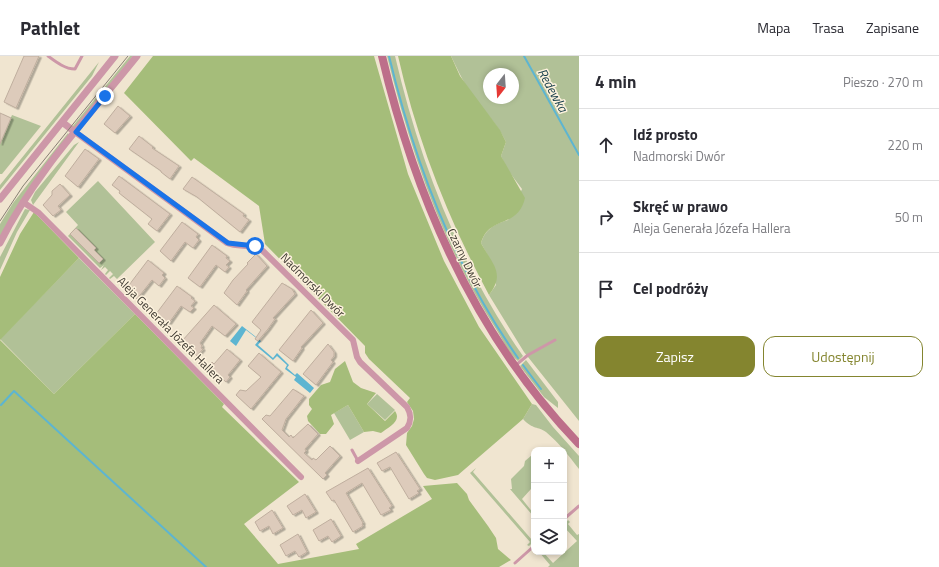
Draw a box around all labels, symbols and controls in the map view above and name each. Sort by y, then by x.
text: Pathlet [20,13,80,42]
text: Mapa [757,17,790,38]
text: Trasa [812,17,844,38]
text: Zapisane [866,17,919,38]
water label: Redewka [533,64,574,117]
north arrow [483,68,519,104]
text: 4 min [595,69,636,95]
text: Pieszo · 270 m [843,72,923,92]
route end [96,87,114,105]
text: Idź prosto [633,123,698,146]
icon: ahead [595,134,617,156]
text: 220 m [887,135,923,155]
text: Nadmorski Dwór [633,146,725,166]
text: Skręć w prawo [633,195,728,218]
icon: right [595,206,617,228]
text: 50 m [895,207,923,227]
text: Aleja Generała Józefa Hallera [633,218,791,238]
street label: Czarny Dwór [442,225,488,291]
route start [246,237,264,255]
street label: Nadmorski Dwór [276,248,350,322]
street label: Aleja Generała Józefa Hallera [113,272,229,388]
text: Cel podróży [633,277,708,300]
icon: arrive [595,278,617,300]
button: Zapisz [595,336,755,377]
button: Udostępnij [763,336,923,377]
map controls [531,447,567,555]
button: + [531,447,567,483]
button: − [531,483,567,519]
button: layers [531,519,567,555]

